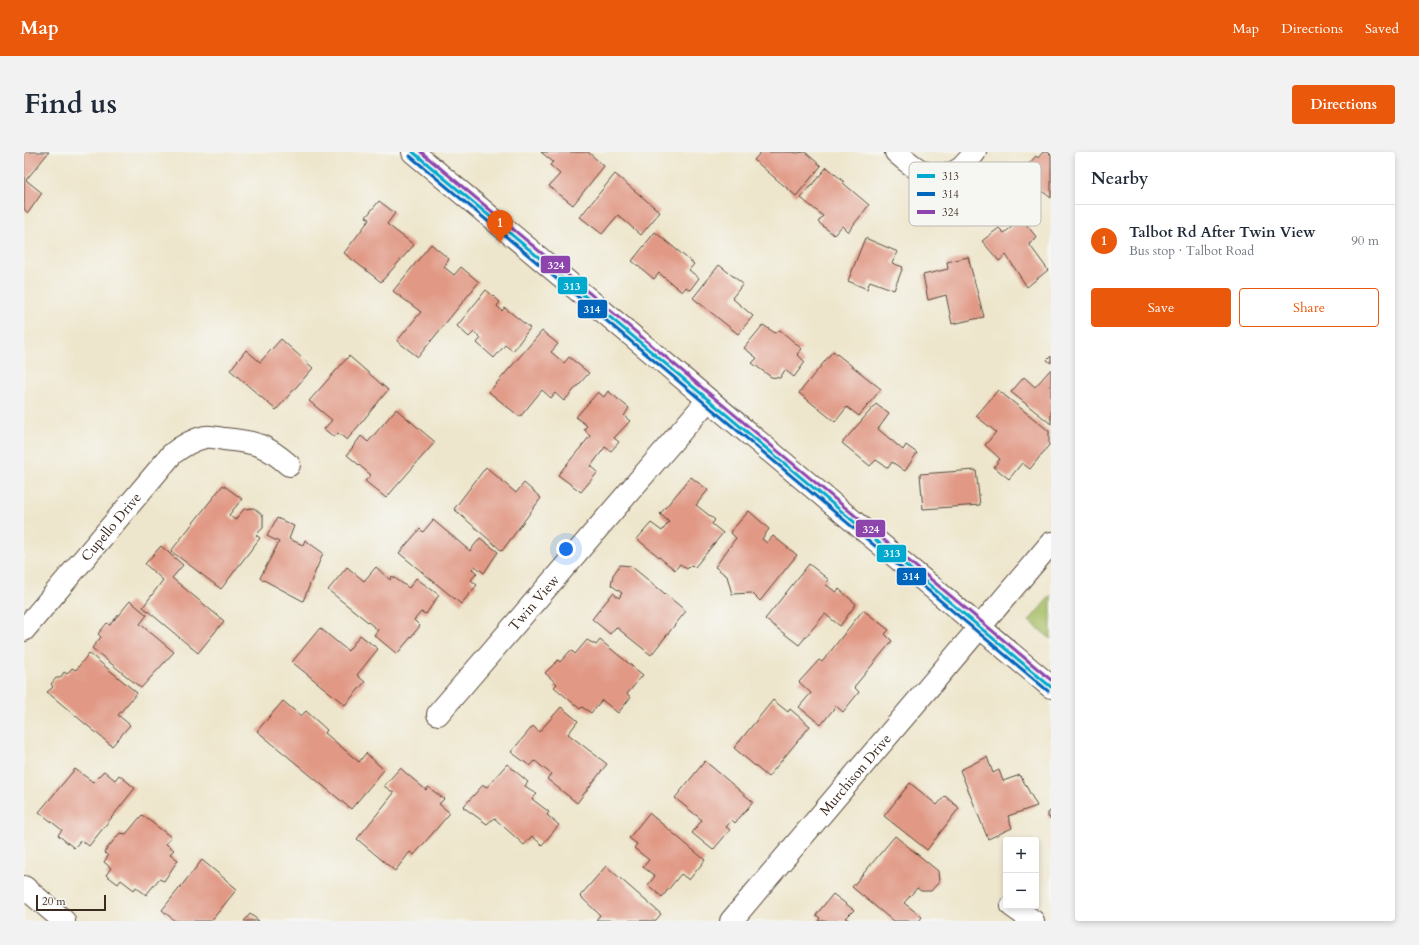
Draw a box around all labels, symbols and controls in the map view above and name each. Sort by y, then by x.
text: Map [20,15,59,41]
text: Map [1233,19,1259,38]
text: Directions [1281,19,1343,38]
text: Saved [1365,19,1399,38]
text: Find us [24,85,117,123]
button: Directions [1292,85,1395,124]
legend [909,162,1041,226]
text: Nearby [1091,167,1148,190]
text: 313 [942,169,959,184]
text: 314 [942,187,959,202]
text: 324 [942,205,959,220]
pin: 1 [487,210,513,243]
text: Talbot Rd After Twin View [1129,222,1316,242]
text: 1 [1101,232,1107,250]
text: 90 m [1351,232,1379,250]
text: Bus stop · Talbot Road [1129,242,1254,260]
line badge: 324 [540,255,571,274]
text: 324 [548,258,565,273]
line badge: 313 [557,276,588,295]
text: 313 [564,279,581,294]
button: Save [1091,288,1231,327]
button: Share [1239,288,1379,327]
line badge: 314 [577,299,608,319]
text: 314 [584,302,601,317]
street label: Cupello Drive [77,489,146,565]
line badge: 324 [855,519,886,538]
text: 324 [863,522,880,537]
your location [556,539,576,559]
line badge: 313 [876,544,907,563]
text: 313 [884,546,901,561]
line badge: 314 [896,567,927,586]
text: 314 [903,569,920,584]
street label: Twin View [505,570,564,635]
street label: Murchison Drive [815,730,896,820]
map controls [1003,837,1039,909]
button: + [1003,837,1039,873]
button: − [1003,873,1039,909]
scale bar [36,893,106,912]
text: 20 m [42,894,66,909]

